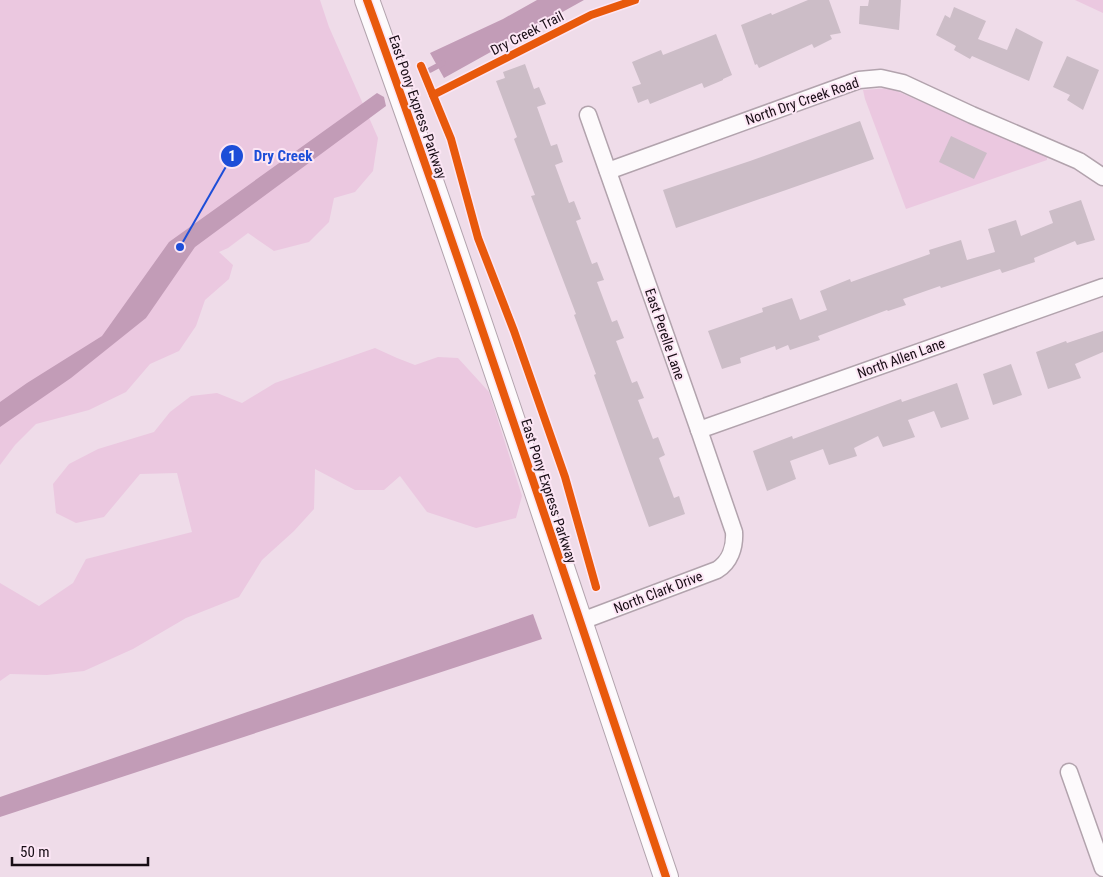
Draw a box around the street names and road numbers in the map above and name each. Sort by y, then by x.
street label: Dry Creek Trail [488,8,566,58]
street label: East Pony Express Parkway [386,33,450,181]
street label: North Dry Creek Road [743,74,861,128]
street label: East Perelle Lane [642,286,688,382]
street label: North Allen Lane [855,335,947,381]
street label: East Pony Express Parkway [518,417,580,565]
street label: North Clark Drive [611,568,705,616]

